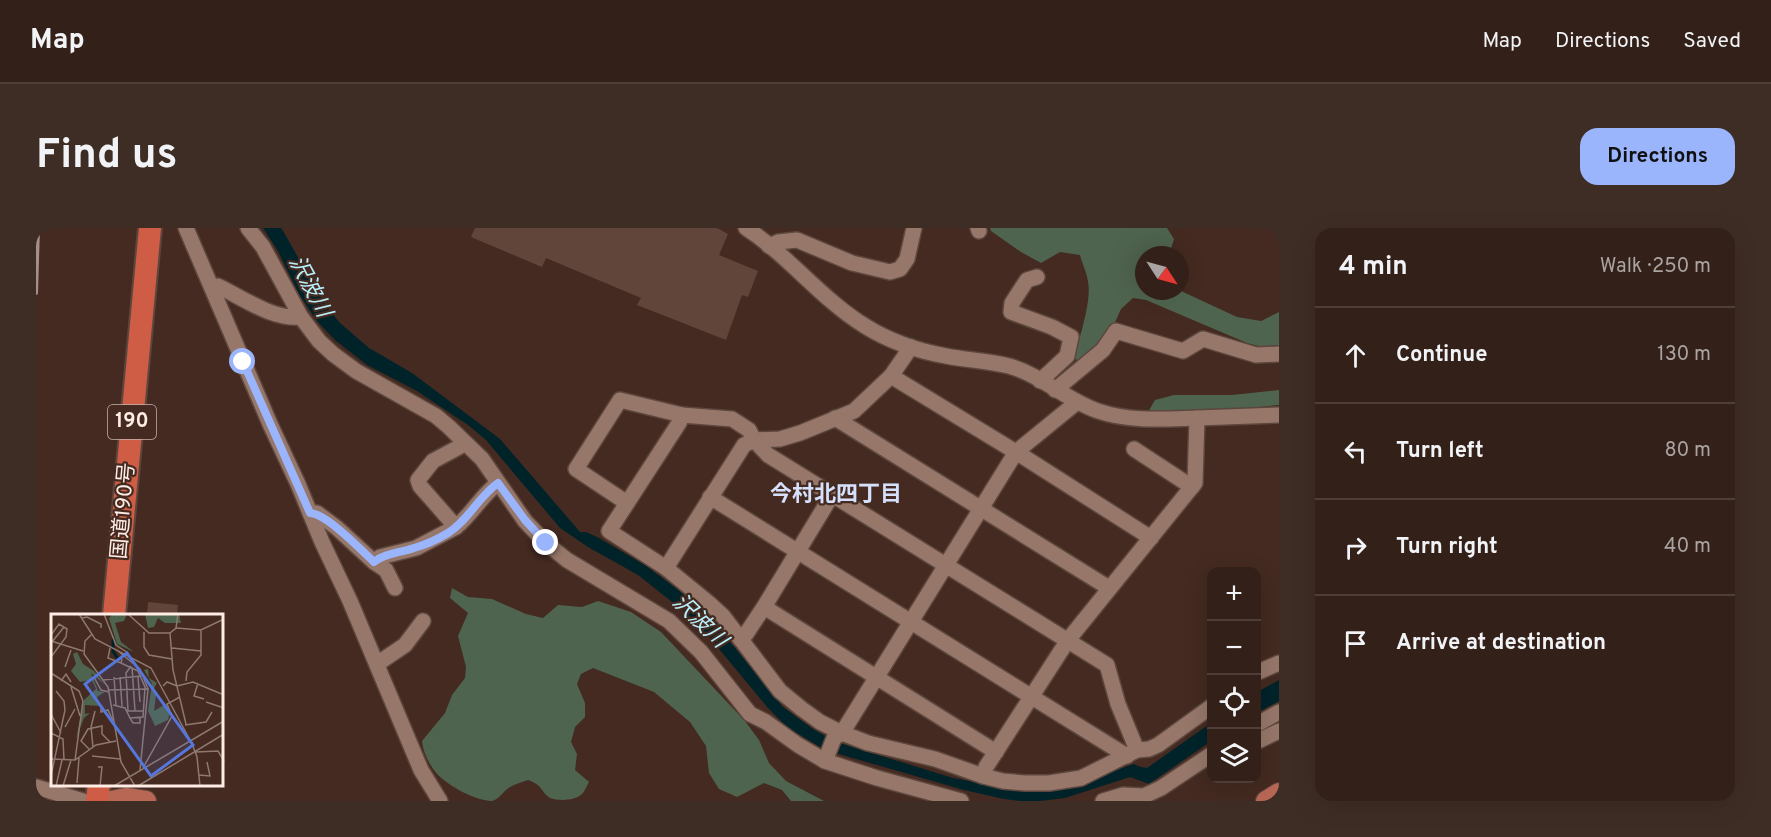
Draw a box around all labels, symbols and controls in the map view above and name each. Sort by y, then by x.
text: Map [30,23,85,59]
text: Map [1482,28,1522,55]
text: Directions [1555,28,1650,55]
text: Saved [1683,28,1741,55]
button: Directions [1580,128,1735,185]
text: Find us [36,130,177,183]
north arrow [1135,246,1189,300]
text: 4 min [1339,251,1408,284]
water label: 沢波川 [282,252,337,324]
text: Walk · 250 m [1600,254,1711,280]
icon: ahead [1339,339,1372,372]
text: Continue [1396,342,1487,369]
text: 130 m [1657,342,1711,368]
route start [229,348,255,374]
road number: 190 [108,405,156,439]
icon: left [1339,435,1372,468]
text: Turn left [1396,438,1484,465]
text: 80 m [1665,438,1711,464]
street label: 国道190号 [106,462,142,560]
district label: 今村北四丁目 [770,482,902,509]
route end [532,529,558,555]
icon: right [1339,531,1372,564]
text: Turn right [1396,534,1498,561]
text: 40 m [1664,534,1711,560]
map controls [1207,567,1261,783]
button: + [1207,567,1261,621]
water label: 沢波川 [666,589,734,656]
inset map [51,614,224,786]
button: − [1207,621,1261,675]
icon: arrive [1339,627,1372,660]
text: Arrive at destination [1396,630,1606,657]
button: locate [1207,675,1261,729]
button: layers [1207,729,1261,783]

